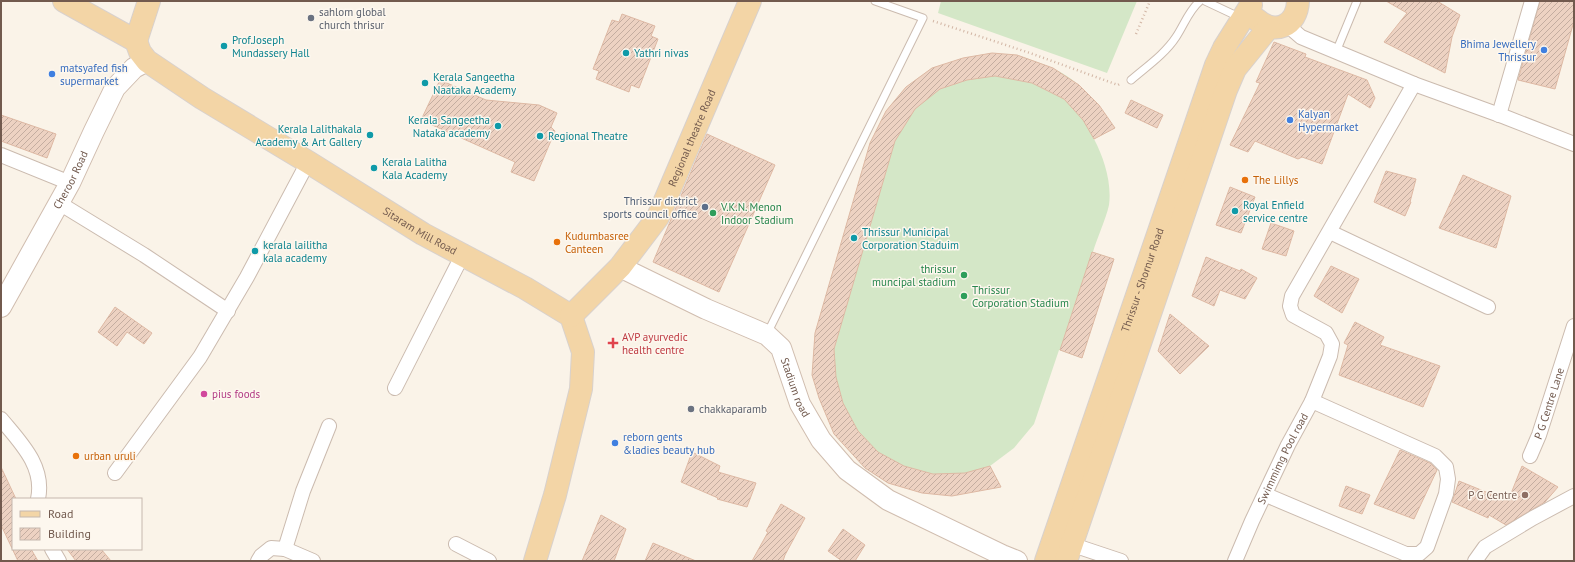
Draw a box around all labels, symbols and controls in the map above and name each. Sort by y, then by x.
place label: sahlom global church thrisur [319,5,386,32]
marker: sahlom global church thrisur [306,13,316,23]
place label: Prof.Joseph Mundassery Hall [232,33,310,60]
place label: Bhima Jewellery Thrissur [1460,37,1537,64]
marker: Prof.Joseph Mundassery Hall [219,41,229,51]
marker: Bhima Jewellery Thrissur [1539,45,1549,55]
place label: Yathri nivas [634,46,689,60]
marker: Yathri nivas [621,48,631,58]
place label: matsyafed fish supermarket [60,61,128,88]
marker: matsyafed fish supermarket [47,69,57,79]
place label: Kerala Sangeetha Naataka Academy [433,70,517,97]
marker: Kerala Sangeetha Naataka Academy [420,78,430,88]
street label: Regional theatre Road [665,87,719,189]
place label: Kalyan Hypermarket [1298,107,1359,134]
place label: Kerala Sangeetha Nataka academy [408,113,491,140]
marker: Kalyan Hypermarket [1285,115,1295,125]
marker: Kerala Sangeetha Nataka academy [493,121,503,131]
place label: Kerala Lalithakala Academy & Art Gallery [255,122,363,149]
place label: Regional Theatre [548,129,628,143]
marker: Kerala Lalithakala Academy & Art Gallery [365,130,375,140]
marker: Regional Theatre [535,131,545,141]
street label: Cheroor Road [50,148,91,211]
place label: Kerala Lalitha Kala Academy [382,155,448,182]
marker: Kerala Lalitha Kala Academy [369,163,379,173]
place label: The Lillys [1253,173,1299,187]
marker: The Lillys [1240,175,1250,185]
place label: Thrissur district sports council office [603,194,697,221]
place label: Royal Enfield service centre [1243,198,1308,225]
place label: V.K.N. Menon Indoor Stadium [720,200,793,227]
marker: Thrissur district sports council office [700,202,710,212]
street label: Sitaram Mill Road [380,204,459,258]
marker: Royal Enfield service centre [1230,206,1240,216]
marker: V.K.N. Menon Indoor Stadium [708,208,718,218]
place label: Thrissur Municipal Corporation Staduim [862,225,959,252]
street label: Thrissur - Shornur Road [1118,226,1167,334]
place label: Kudumbasree Canteen [565,229,629,256]
marker: Thrissur Municipal Corporation Staduim [849,233,859,243]
marker: Kudumbasree Canteen [552,237,562,247]
place label: kerala lailitha kala academy [263,238,328,265]
marker: kerala lailitha kala academy [250,246,260,256]
place label: thrissur muncipal stadium [872,262,956,289]
marker: thrissur muncipal stadium [959,270,969,280]
place label: Thrissur Corporation Stadium [972,283,1069,310]
marker: Thrissur Corporation Stadium [959,291,969,301]
place label: AVP ayurvedic health centre [622,330,688,357]
marker: AVP ayurvedic health centre [607,337,619,349]
street label: Stadium road [778,356,813,420]
street label: P G Centre Lane [1531,365,1567,441]
place label: pius foods [212,387,260,401]
marker: pius foods [199,389,209,399]
place label: chakkaparamb [699,402,767,416]
marker: chakkaparamb [686,404,696,414]
street label: Swimmimg Pool road [1254,410,1311,506]
place label: reborn gents &ladies beauty hub [623,430,715,457]
marker: reborn gents &ladies beauty hub [610,438,620,448]
place label: urban uruli [84,449,136,463]
marker: urban uruli [71,451,81,461]
place label: P G Centre [1468,488,1517,502]
marker: P G Centre [1520,490,1530,500]
legend [12,498,142,550]
text: Road [48,506,73,521]
text: Building [48,526,91,541]

